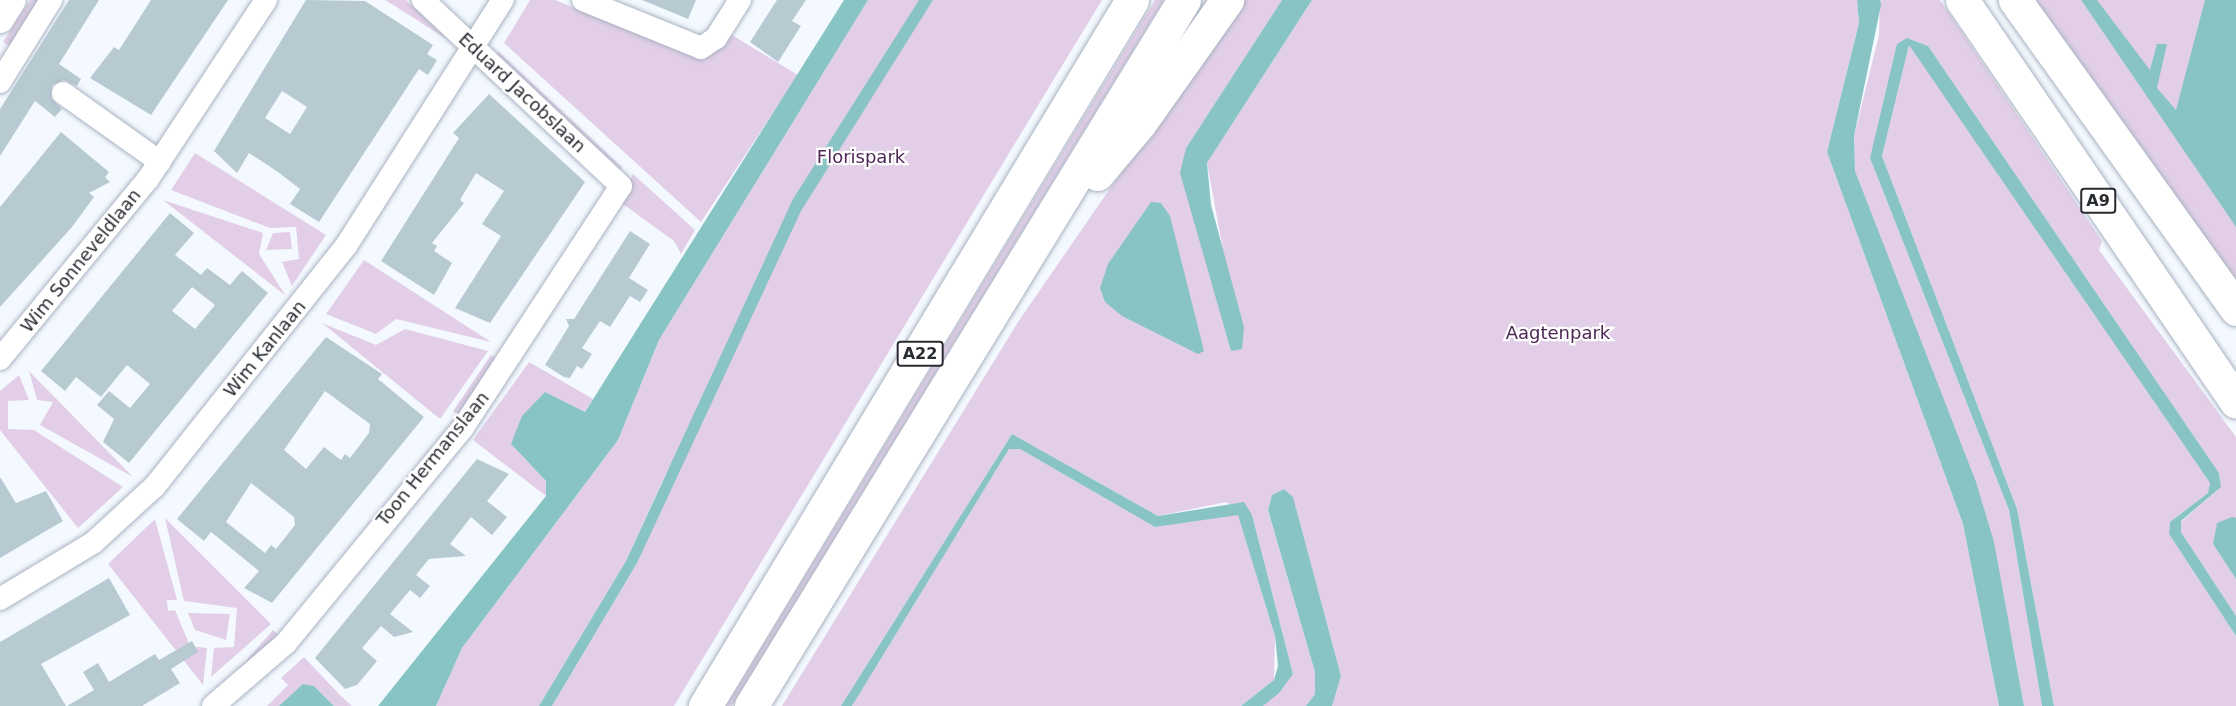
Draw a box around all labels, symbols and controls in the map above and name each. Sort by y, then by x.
street label: Eduard Jacobslaan [454,28,590,158]
park label: Florispark [817,146,905,168]
street label: Wim Sonneveldlaan [16,185,146,337]
road number: A9 [2080,188,2116,214]
street label: Wim Kanlaan [219,296,311,402]
park label: Aagtenpark [1506,322,1610,344]
road number: A22 [896,341,944,367]
street label: Toon Hermanslaan [372,387,494,531]

